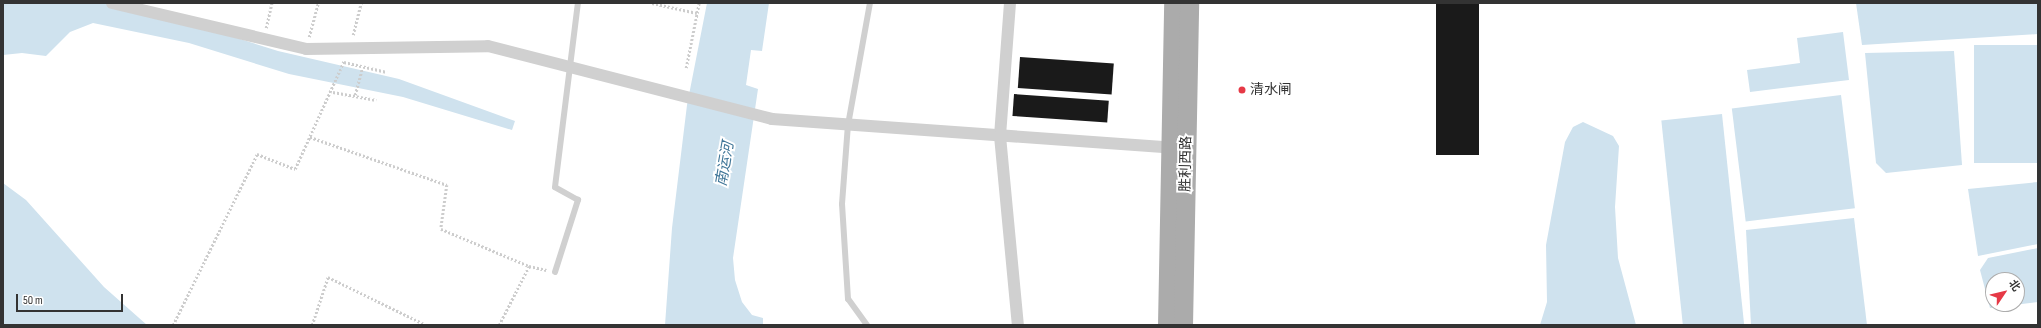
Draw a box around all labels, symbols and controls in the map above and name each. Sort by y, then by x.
place label: 清水闸 [1250,82,1292,98]
marker: 清水闸 [1237,85,1247,95]
street label: 胜利西路 [1177,136,1195,192]
water label: 南运河 [712,140,738,188]
north arrow [1985,272,2025,312]
text: 北 [2006,277,2023,294]
scale bar [18,286,125,312]
text: 50 m [23,293,43,308]

